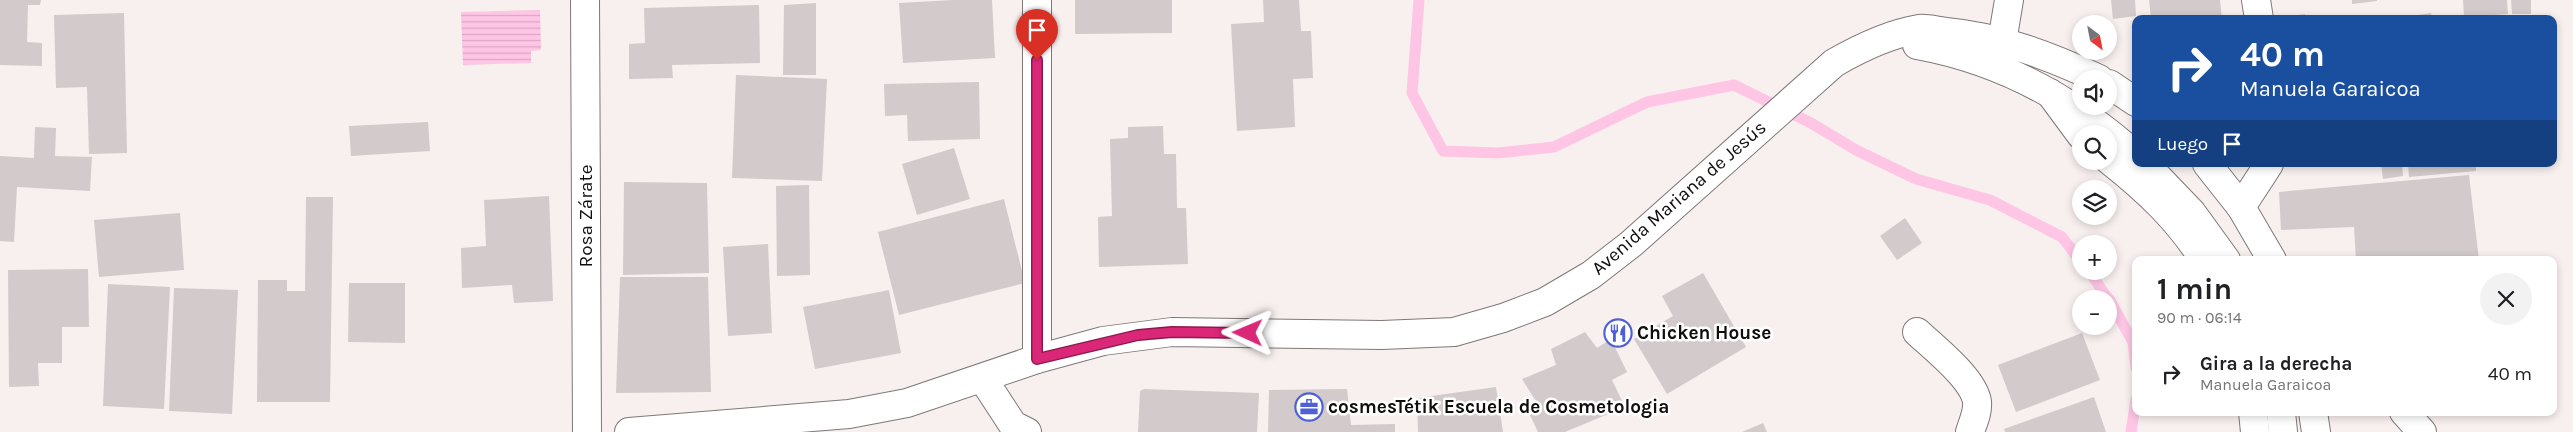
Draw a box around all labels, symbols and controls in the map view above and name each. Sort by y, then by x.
pin [1016,9,1058,60]
north arrow [2072,15,2118,60]
map controls [2072,15,2117,335]
icon: arrive [1023,16,1051,44]
text: 40 m [2240,34,2325,75]
icon: right [2157,35,2222,100]
button: sound [2072,70,2117,115]
text: Manuela Garaicoa [2240,76,2421,102]
street label: Avenida Mariana de Jesús [1587,116,1771,280]
button: search [2072,125,2117,170]
icon: arrive [2218,130,2246,158]
text: Luego [2157,133,2208,155]
street label: Rosa Zárate [575,165,597,267]
button: layers [2072,180,2117,225]
button: + [2072,235,2117,280]
text: 1 min [2157,271,2232,307]
button: close [2480,273,2532,325]
button: − [2072,290,2117,335]
position arrow [1221,306,1273,358]
text: 90 m · 06:14 [2157,308,2242,327]
restaurant icon: Chicken House [1603,318,1633,348]
place label: Chicken House [1637,322,1771,344]
text: Gira a la derecha [2200,353,2352,375]
icon: right [2157,360,2185,388]
text: 40 m [2488,363,2532,385]
text: Manuela Garaicoa [2200,375,2331,394]
office icon: cosmesTétik Escuela de Cosmetologia [1294,392,1324,422]
place label: cosmesTétik Escuela de Cosmetologia [1328,396,1669,418]

